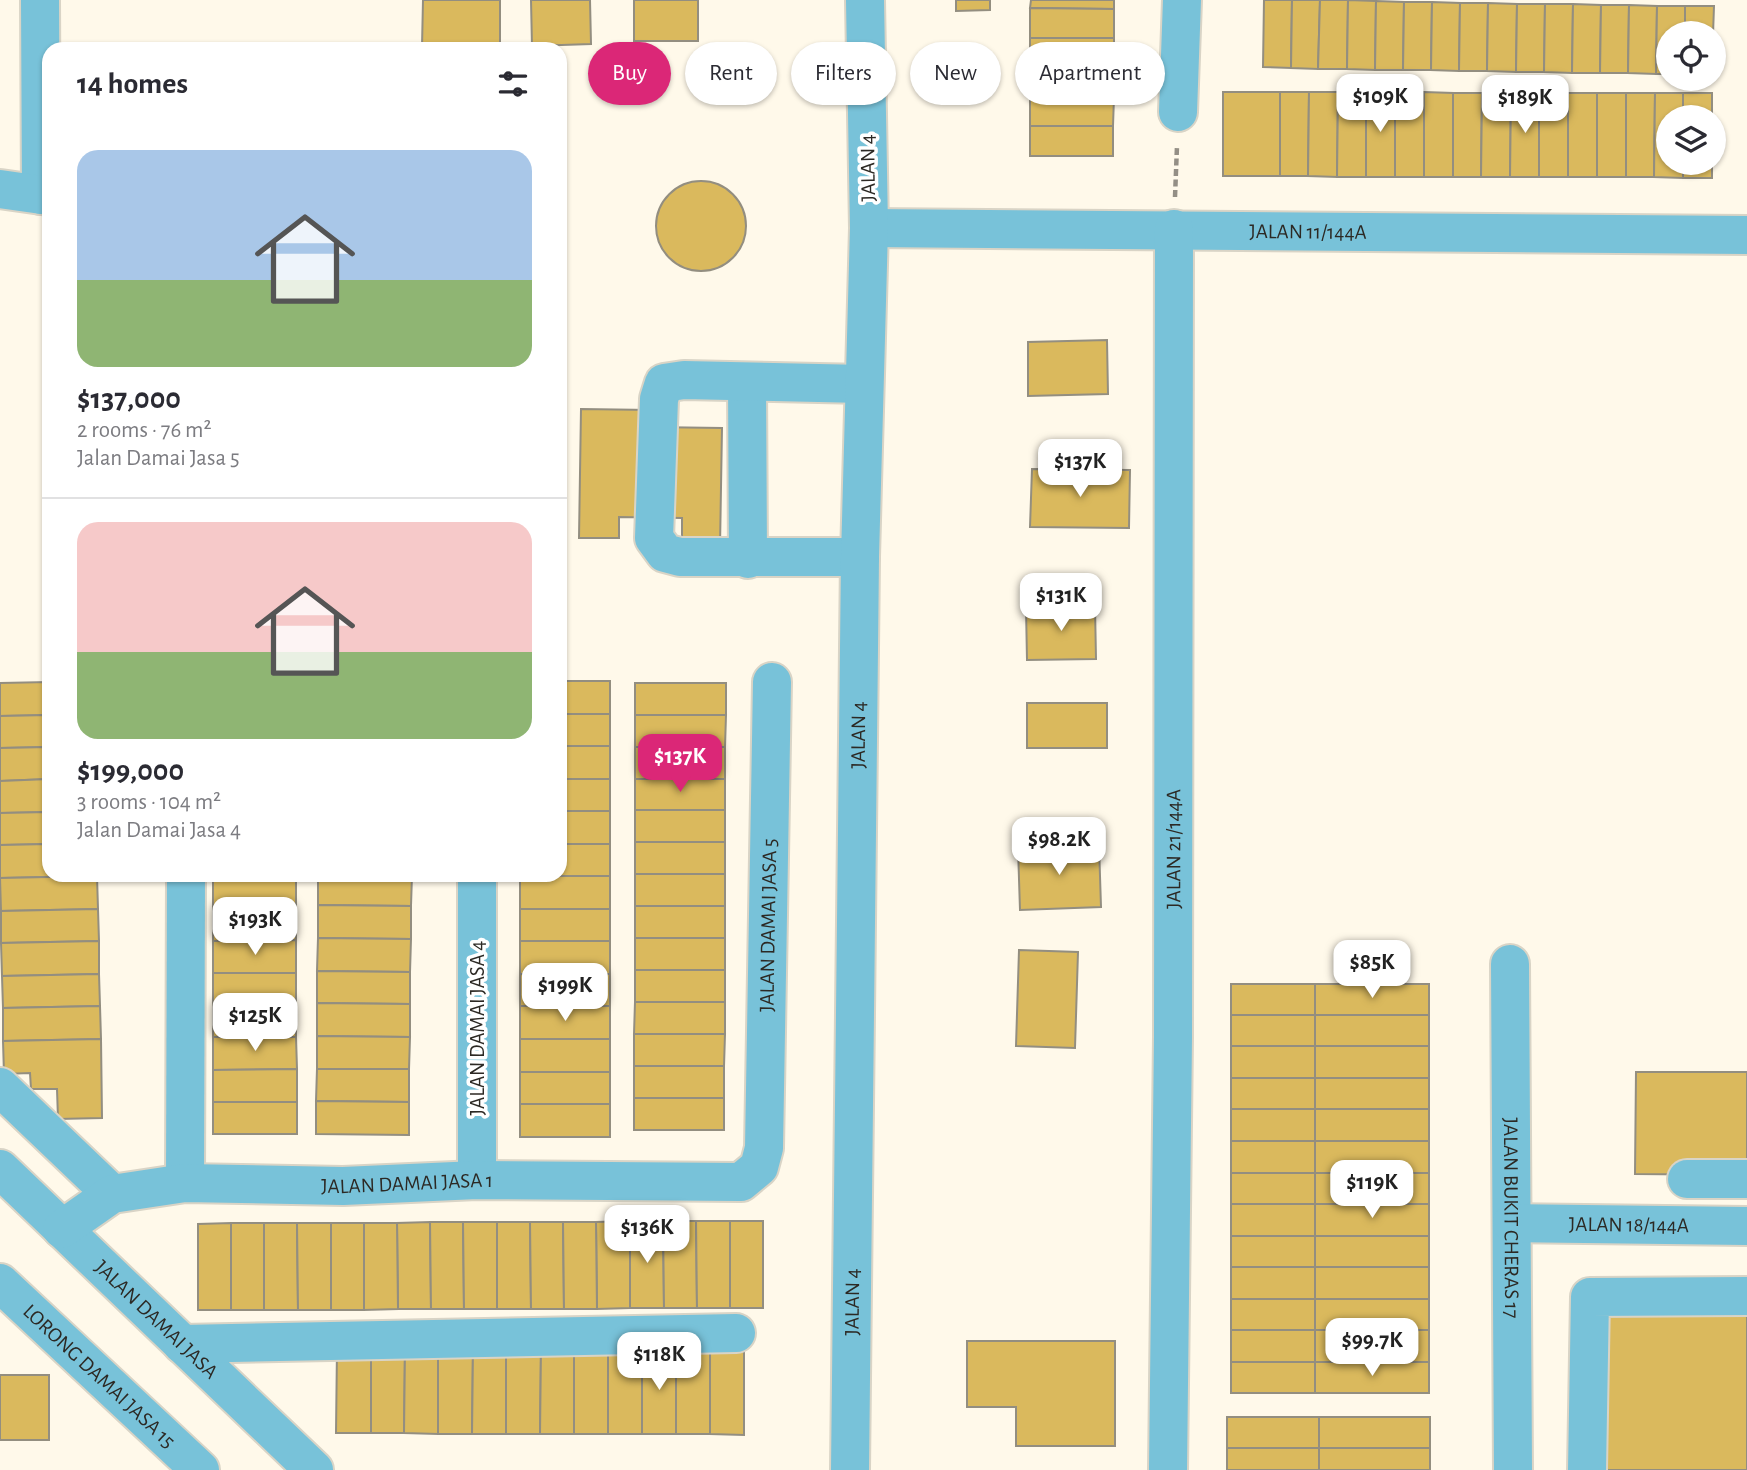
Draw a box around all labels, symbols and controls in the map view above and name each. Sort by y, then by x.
map controls [1656,21,1726,175]
button: locate [1656,21,1726,91]
chip: Buy [588,42,671,105]
chip: Rent [685,42,777,105]
chip: Filters [791,42,896,105]
chip: New [910,42,1001,105]
chip: Apartment [1015,42,1165,105]
icon: filters [494,65,532,103]
text: 14 homes [77,69,188,99]
pin: $109K [1331,74,1429,134]
pin: $189K [1476,76,1574,135]
text: $109K [1352,85,1408,108]
text: $189K [1498,86,1552,109]
button: layers [1656,105,1726,175]
street label: JALAN 4 [857,134,879,202]
icon: home [242,196,368,322]
street label: JALAN 11/144A [1249,221,1367,242]
text: $137,000 [77,384,181,414]
text: 2 rooms · 76 m² [77,419,211,442]
pin: $137K [1031,440,1129,499]
text: Jalan Damai Jasa 5 [77,447,240,470]
text: $137K [1054,450,1106,473]
icon: home [242,568,368,694]
pin: $131K [1012,574,1110,633]
text: $131K [1036,584,1086,607]
street label: JALAN 4 [847,701,869,769]
pin: $137K [631,734,729,794]
text: $137K [654,745,706,768]
text: $199,000 [77,756,184,786]
street label: JALAN 21/144A [1163,789,1184,909]
text: 3 rooms · 104 m² [77,791,221,814]
pin: $98.2K [1002,818,1116,877]
text: Jalan Damai Jasa 4 [77,819,241,842]
text: $98.2K [1028,828,1090,851]
street label: JALAN DAMAI JASA 5 [756,838,780,1012]
pin: $193K [206,898,304,957]
text: $193K [228,908,282,931]
pin: $85K [1331,940,1413,1000]
street label: JALAN DAMAI JASA 4 [467,941,488,1115]
text: $85K [1349,951,1395,974]
pin: $199K [516,964,614,1023]
text: $199K [538,974,592,997]
pin: $125K [206,993,304,1053]
text: $125K [229,1004,281,1027]
street label: JALAN BUKIT CHERAS 17 [1500,1117,1523,1319]
pin: $119K [1323,1160,1421,1220]
street label: JALAN DAMAI JASA 1 [321,1169,493,1197]
text: $119K [1346,1171,1398,1194]
pin: $136K [598,1206,696,1265]
street label: JALAN 18/144A [1569,1213,1689,1236]
text: $136K [620,1216,674,1239]
street label: JALAN DAMAI JASA [91,1256,222,1383]
street label: JALAN 4 [841,1268,863,1336]
street label: LORONG DAMAI JASA 15 [19,1300,179,1452]
pin: $99.7K [1315,1318,1429,1378]
text: $99.7K [1341,1329,1403,1352]
pin: $118K [610,1332,708,1392]
text: $118K [633,1343,685,1366]

